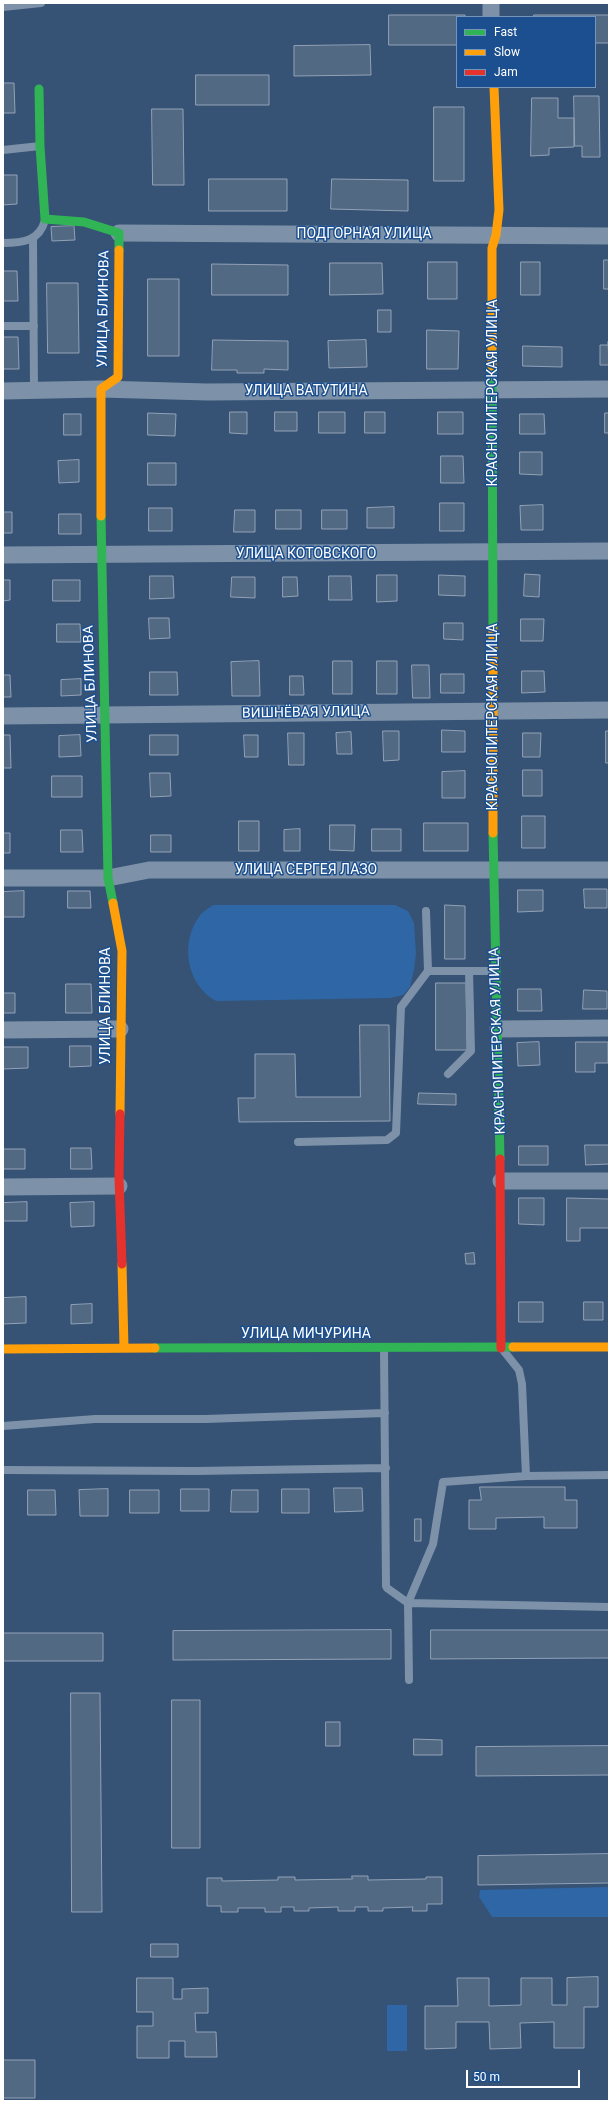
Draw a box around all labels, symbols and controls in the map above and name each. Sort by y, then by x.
legend [456,16,596,88]
text: Fast [494,25,517,39]
text: Slow [494,45,520,59]
text: Jam [494,65,518,79]
street label: ПОДГОРНАЯ УЛИЦА [296,226,432,242]
street label: УЛИЦА БЛИНОВА [95,250,113,368]
street label: КРАСНОПИТЕРСКАЯ УЛИЦА [485,299,501,487]
street label: УЛИЦА ВАТУТИНА [244,383,368,399]
street label: УЛИЦА КОТОВСКОГО [236,546,376,562]
street label: КРАСНОПИТЕРСКАЯ УЛИЦА [485,623,501,811]
street label: УЛИЦА БЛИНОВА [81,625,101,743]
street label: ВИШНЁВАЯ УЛИЦА [242,703,370,723]
street label: УЛИЦА СЕРГЕЯ ЛАЗО [235,862,377,878]
street label: УЛИЦА БЛИНОВА [98,947,114,1065]
street label: КРАСНОПИТЕРСКАЯ УЛИЦА [486,947,510,1135]
street label: УЛИЦА МИЧУРИНА [241,1326,371,1342]
scale bar [468,2062,582,2088]
text: 50 m [473,2070,500,2084]

